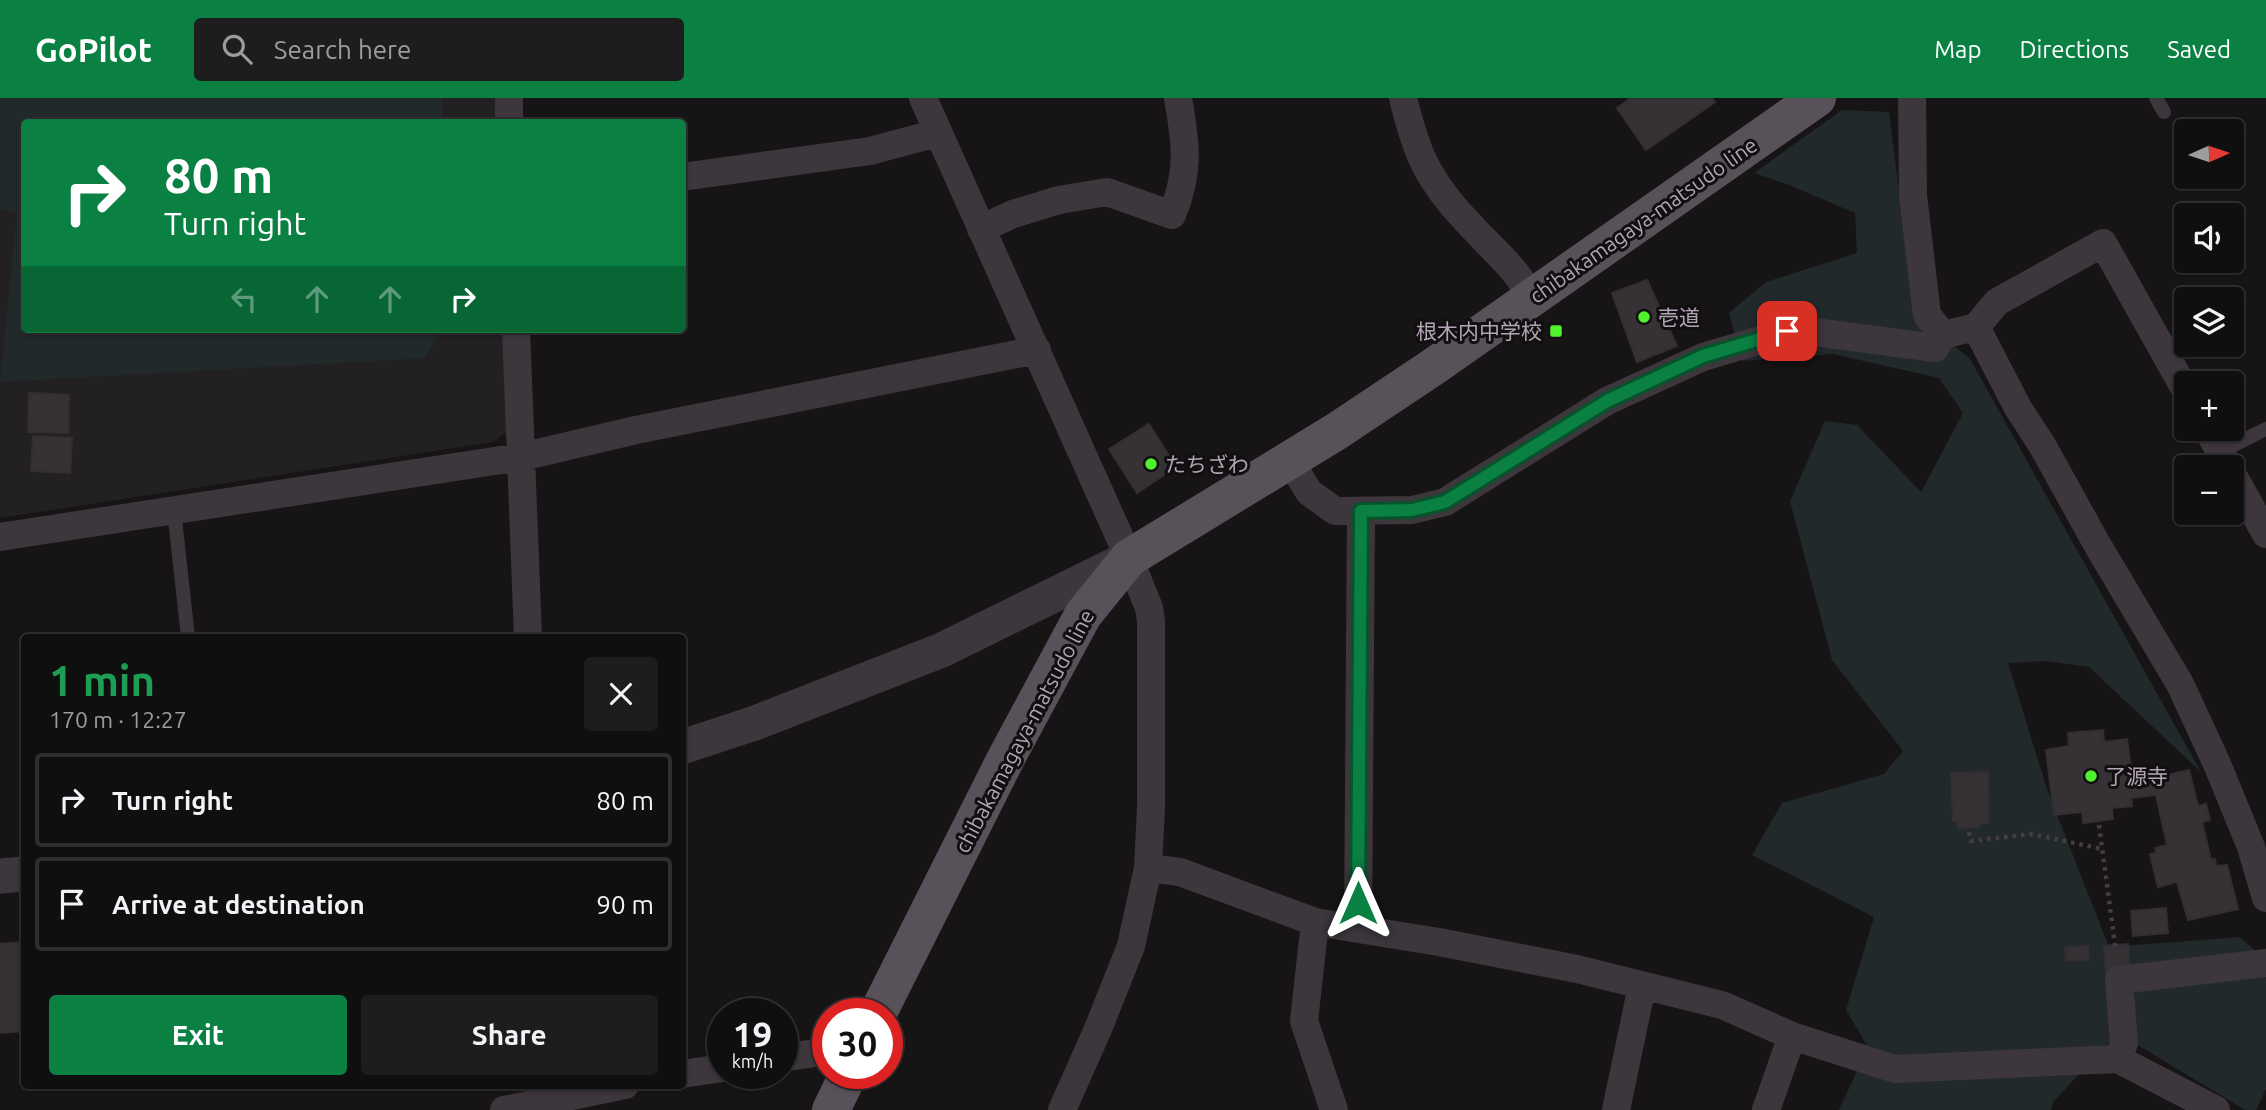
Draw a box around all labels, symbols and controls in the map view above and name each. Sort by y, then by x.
search box [194,18,684,81]
icon: search [218,30,256,68]
text: GoPilot [35,31,152,68]
text: Search here [274,35,411,64]
text: Map [1934,36,1981,63]
text: Directions [2019,36,2129,63]
text: Saved [2167,36,2231,63]
north arrow [2174,119,2244,189]
map controls [2174,119,2244,525]
street label: chibakamagaya-matsudo line [1525,132,1761,308]
icon: right [49,147,140,238]
text: 80 m [164,147,273,202]
button: sound [2174,203,2244,273]
text: Turn right [164,205,306,241]
icon: left [225,280,263,318]
icon: ahead [298,280,336,318]
icon: ahead [371,280,409,318]
icon: right [444,280,482,318]
button: layers [2174,287,2244,357]
pin [1757,301,1817,361]
place label: 壱道 [1658,305,1700,329]
marker: 壱道 [1636,309,1652,325]
icon: arrive [1768,312,1806,350]
place label: 根木内中学校 [1416,319,1542,343]
marker: 根木内中学校 [1548,323,1564,339]
button: + [2174,371,2244,441]
place label: たちざわ [1165,452,1249,476]
button: − [2174,455,2244,525]
marker: たちざわ [1143,456,1159,472]
street label: chibakamagaya-matsudo line [950,605,1098,857]
text: 1 min [49,657,155,704]
button: close [584,657,658,731]
text: 170 m · 12:27 [49,707,187,732]
place label: 了源寺 [2105,764,2168,788]
marker: 了源寺 [2083,768,2099,784]
icon: right [53,781,91,819]
text: Turn right [112,786,233,815]
text: 80 m [596,786,654,815]
position arrow [1321,866,1395,940]
icon: arrive [53,885,91,923]
text: Arrive at destination [112,890,365,919]
text: 90 m [596,890,654,919]
button: Exit [49,995,347,1075]
button: Share [361,995,658,1075]
speed limit sign: 30 [812,998,903,1089]
text: 19 [733,1014,772,1054]
text: km/h [732,1051,773,1071]

